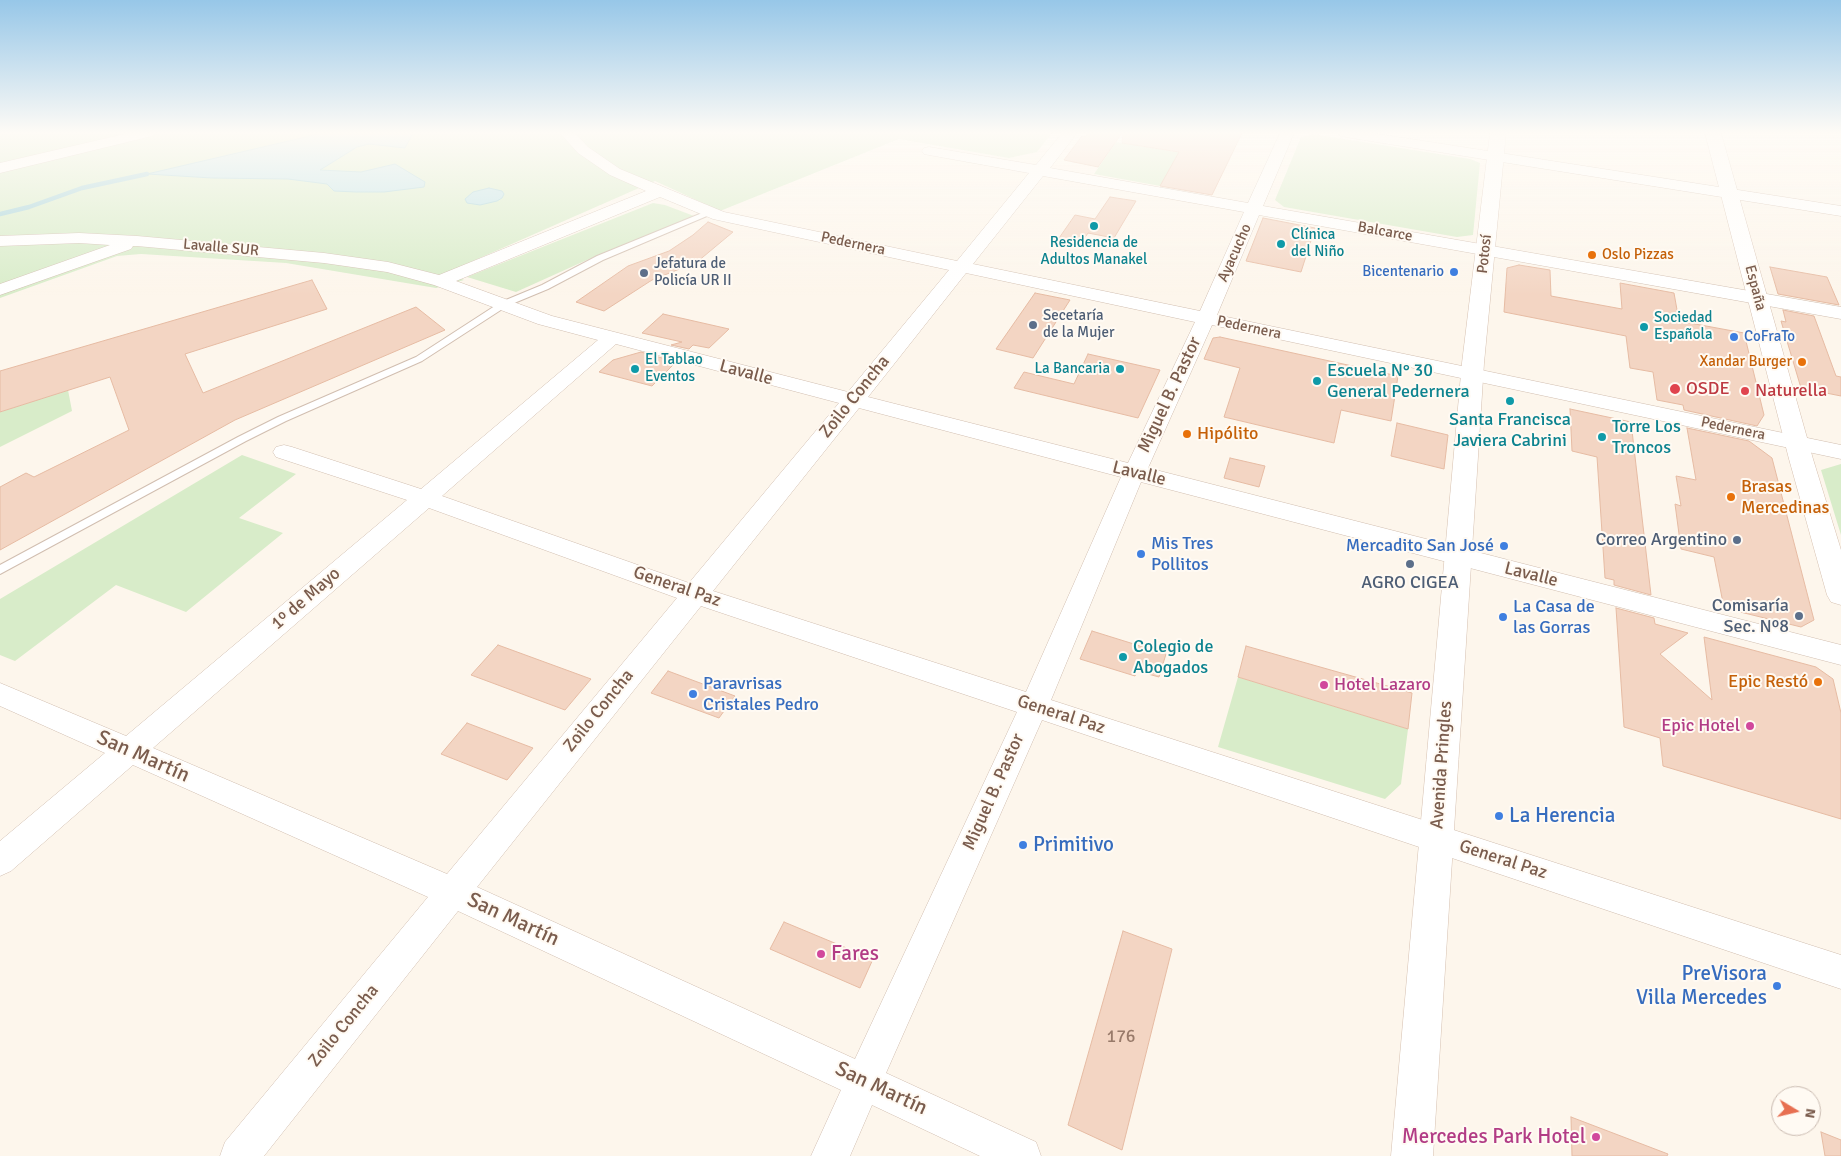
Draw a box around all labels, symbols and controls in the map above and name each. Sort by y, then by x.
street label: Balcarce [1356,218,1414,246]
marker: Residencia de Adultos Manakel [1088,220,1100,232]
street label: Ayacucho [1214,221,1256,285]
place label: Clínica del Niño [1291,226,1344,261]
street label: Pedernera [819,228,887,260]
place label: Residencia de Adultos Manakel [1041,234,1147,269]
street label: Potosí [1474,234,1496,274]
street label: Lavalle SUR [182,236,260,260]
marker: Clínica del Niño [1275,238,1287,250]
place label: Oslo Pizzas [1602,246,1674,264]
marker: Oslo Pizzas [1586,249,1598,261]
place label: Jefatura de Policía UR II [654,255,732,290]
place label: Bicentenario [1362,263,1444,281]
street label: España [1740,263,1770,313]
marker: Bicentenario [1448,266,1460,278]
marker: Jefatura de Policía UR II [638,267,650,279]
place label: Secetaría de la Mujer [1043,307,1115,342]
place label: Sociedad Española [1654,309,1713,344]
street label: Pedernera [1215,312,1283,344]
marker: Secetaría de la Mujer [1027,319,1039,331]
marker: Sociedad Española [1638,321,1650,333]
place label: CoFraTo [1744,328,1795,346]
marker: CoFraTo [1728,331,1740,343]
street label: Miguel B. Pastor [1134,334,1206,456]
place label: El Tablao Eventos [645,351,703,386]
street label: Zoilo Concha [815,351,895,443]
place label: Xandar Burger [1700,353,1792,371]
street label: Lavalle [717,356,775,390]
marker: Xandar Burger [1796,356,1808,368]
place label: La Bancaria [1034,360,1110,378]
place label: Escuela N° 30 General Pedernera [1327,360,1470,402]
marker: El Tablao Eventos [629,363,641,375]
marker: La Bancaria [1114,363,1126,375]
marker: Escuela N° 30 General Pedernera [1311,375,1323,387]
place label: OSDE [1686,378,1730,400]
place label: Naturella [1755,380,1827,402]
marker: OSDE [1668,382,1682,396]
marker: Naturella [1739,385,1751,397]
marker: Santa Francisca Javiera Cabrini [1504,395,1516,407]
place label: Santa Francisca Javiera Cabrini [1449,409,1571,452]
street label: Pedernera [1699,413,1767,445]
place label: Torre Los Troncos [1612,416,1681,458]
place label: Hipólito [1197,423,1258,445]
marker: Hipólito [1181,428,1193,440]
marker: Torre Los Troncos [1596,431,1608,443]
street label: Lavalle [1110,457,1168,491]
place label: Brasas Mercedinas [1741,476,1829,518]
marker: Brasas Mercedinas [1725,491,1737,503]
place label: Correo Argentino [1595,529,1727,551]
place label: Mis Tres Pollitos [1151,533,1213,576]
marker: Correo Argentino [1731,534,1743,546]
place label: Mercadito San José [1346,535,1494,557]
marker: Mercadito San José [1498,540,1510,552]
marker: Mis Tres Pollitos [1135,548,1147,560]
marker: AGRO CIGEA [1404,558,1416,570]
street label: Lavalle [1502,558,1560,592]
street label: General Paz [630,562,724,612]
street label: 1º de Mayo [267,563,345,635]
place label: AGRO CIGEA [1361,572,1459,594]
place label: Comisaría Sec. Nº8 [1712,595,1789,638]
place label: La Casa de las Gorras [1513,596,1595,638]
marker: Comisaría Sec. Nº8 [1793,610,1805,622]
marker: La Casa de las Gorras [1497,611,1509,623]
place label: Colegio de Abogados [1133,636,1213,679]
marker: Colegio de Abogados [1117,651,1129,663]
street label: Zoilo Concha [559,665,639,757]
place label: Epic Restó [1728,671,1808,693]
place label: Paravrisas Cristales Pedro [703,673,819,716]
place label: Hotel Lazaro [1334,674,1431,696]
marker: Epic Restó [1812,676,1824,688]
marker: Hotel Lazaro [1318,679,1330,691]
marker: Paravrisas Cristales Pedro [687,688,699,700]
street label: General Paz [1014,691,1108,739]
street label: Avenida Pringles [1427,700,1457,830]
place label: Epic Hotel [1661,715,1740,737]
marker: Epic Hotel [1744,720,1756,732]
street label: San Martín [93,725,193,789]
street label: Miguel B. Pastor [959,730,1029,854]
place label: La Herencia [1509,803,1615,829]
marker: La Herencia [1493,810,1505,822]
place label: Primitivo [1033,832,1114,858]
street label: General Paz [1456,836,1550,884]
marker: Primitivo [1017,839,1029,851]
street label: San Martín [463,888,563,952]
place label: Fares [831,941,879,967]
marker: Fares [815,948,827,960]
place label: PreVisora Villa Mercedes [1636,961,1767,1011]
street label: Zoilo Concha [304,980,384,1072]
marker: PreVisora Villa Mercedes [1771,980,1783,992]
house number: 176 [1106,1026,1136,1048]
street label: San Martín [831,1057,931,1121]
north arrow [1771,1086,1821,1136]
text: N [1801,1107,1819,1119]
place label: Mercedes Park Hotel [1402,1124,1586,1150]
marker: Mercedes Park Hotel [1590,1131,1602,1143]

